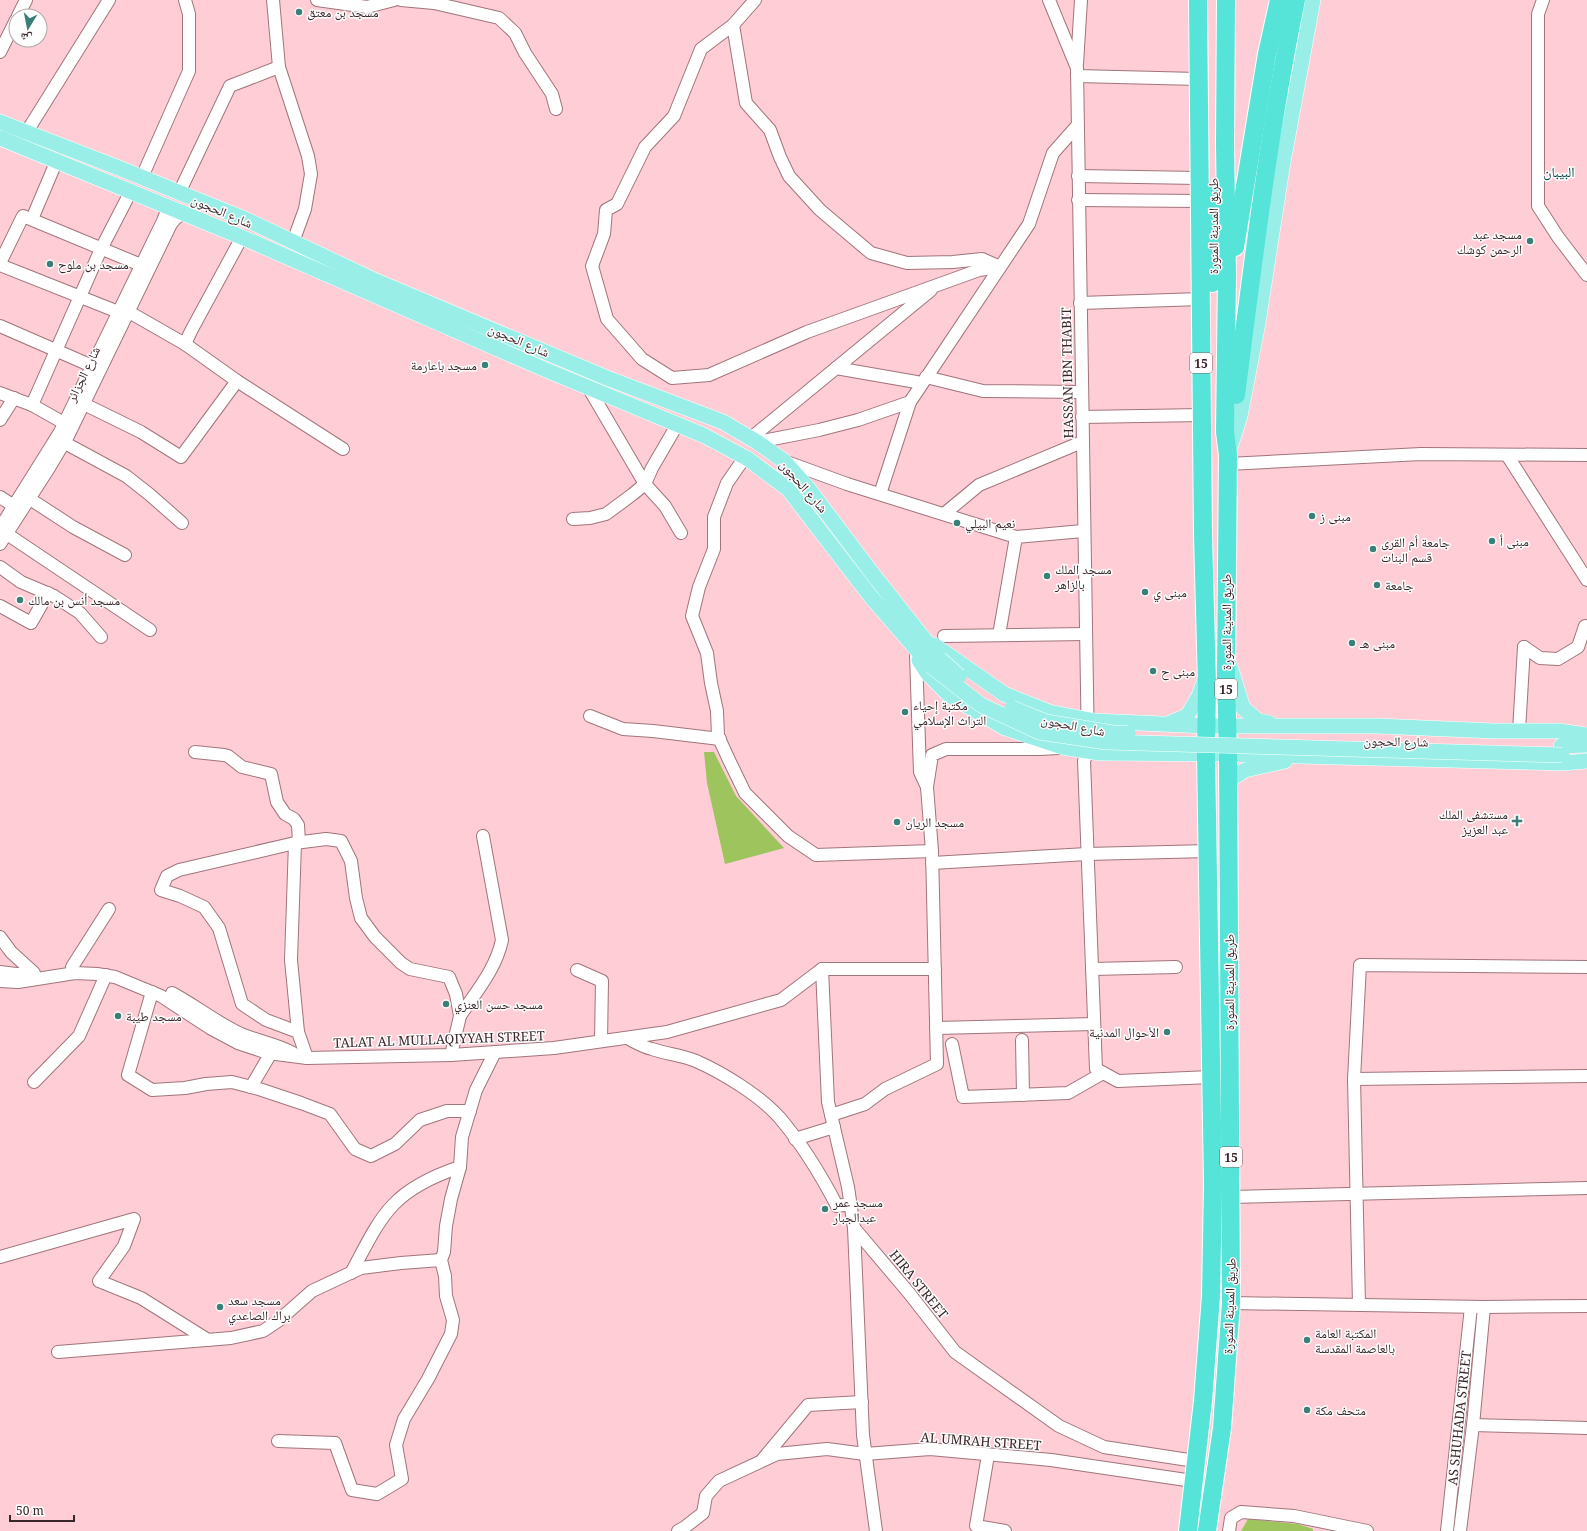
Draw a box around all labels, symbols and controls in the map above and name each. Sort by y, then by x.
place label: مسجد بن معتق [307,3,379,21]
marker: مسجد بن معتق [294,7,304,17]
north arrow [8,8,48,48]
text: ش [19,29,33,47]
district label: البيبان [1543,162,1575,181]
street label: طريق المدينة المنورة [1204,178,1222,274]
street label: شارع الحجون [188,190,255,233]
place label: مسجد عبد الرحمن كوشك [1457,225,1522,258]
marker: مسجد عبد الرحمن كوشك [1525,236,1535,246]
place label: مسجد بن ملوح [58,255,129,274]
marker: مسجد بن ملوح [45,259,55,269]
street label: HASSAN IBN THABIT [1057,307,1077,439]
street label: شارع الحجون [485,319,552,362]
street label: شارع الجزائر [61,343,105,406]
road number: 15 [1190,353,1212,373]
place label: مسجد باعارمة [411,356,477,374]
marker: مسجد باعارمة [480,360,490,370]
street label: شارع الحجون [775,456,832,517]
place label: مبنى ز [1319,507,1351,525]
marker: مبنى ز [1307,511,1317,521]
place label: نعيم البيلي [965,514,1015,534]
marker: نعيم البيلي [952,518,962,528]
place label: مبنى أ [1500,532,1529,550]
place label: جامعة أم القرى قسم البنات [1381,533,1450,566]
marker: مبنى أ [1487,536,1497,546]
marker: جامعة أم القرى قسم البنات [1368,544,1378,554]
place label: مسجد الملك بالزاهر [1054,560,1112,593]
marker: مسجد الملك بالزاهر [1042,571,1052,581]
street label: طريق المدينة المنورة [1217,574,1235,670]
place label: جامعة [1385,576,1414,594]
marker: جامعة [1372,580,1382,590]
place label: مبنى ي [1153,583,1187,603]
marker: مبنى ي [1140,587,1150,597]
place label: مسجد أنس بن مالك [28,591,120,609]
marker: مسجد أنس بن مالك [15,595,25,605]
place label: مبنى هـ [1359,634,1395,652]
marker: مبنى هـ [1347,638,1357,648]
place label: مبنى ح [1161,662,1195,681]
marker: مبنى ح [1148,666,1158,676]
road number: 15 [1215,679,1237,699]
place label: مكتبة إحياء التراث الإسلامي [913,696,986,731]
marker: مكتبة إحياء التراث الإسلامي [900,707,910,717]
street label: شارع الحجون [1039,710,1107,741]
street label: شارع الحجون [1363,731,1429,752]
place label: مستشفى الملك عبد العزيز [1439,805,1508,838]
place label: مسجد الريان [905,813,964,831]
marker: مستشفى الملك عبد العزيز [1511,815,1523,827]
marker: مسجد الريان [892,817,902,827]
street label: طريق المدينة المنورة [1220,934,1238,1030]
place label: مسجد حسن العنزي [454,995,543,1015]
marker: مسجد حسن العنزي [441,999,451,1009]
place label: مسجد طيبة [126,1007,182,1025]
marker: مسجد طيبة [113,1011,123,1021]
place label: الأحوال المدنية [1089,1023,1159,1041]
street label: TALAT AL MULLAQIYYAH STREET [333,1026,545,1052]
marker: الأحوال المدنية [1162,1027,1172,1037]
road number: 15 [1220,1147,1242,1167]
place label: مسجد عمر عبدالجبار [832,1193,883,1226]
marker: مسجد عمر عبدالجبار [820,1204,830,1214]
street label: HIRA STREET [886,1246,952,1322]
street label: طريق المدينة المنورة [1218,1258,1240,1354]
place label: مسجد سعد براك الصاعدي [228,1291,291,1326]
marker: مسجد سعد براك الصاعدي [215,1302,225,1312]
place label: المكتبة العامة بالعاصمة المقدسة [1315,1324,1395,1357]
marker: المكتبة العامة بالعاصمة المقدسة [1302,1335,1312,1345]
street label: AS SHUHADA STREET [1443,1350,1475,1486]
place label: متحف مكة [1315,1401,1366,1419]
marker: متحف مكة [1302,1405,1312,1415]
street label: AL UMRAH STREET [920,1428,1042,1454]
scale bar [10,1497,74,1523]
text: 50 m [16,1502,44,1519]

